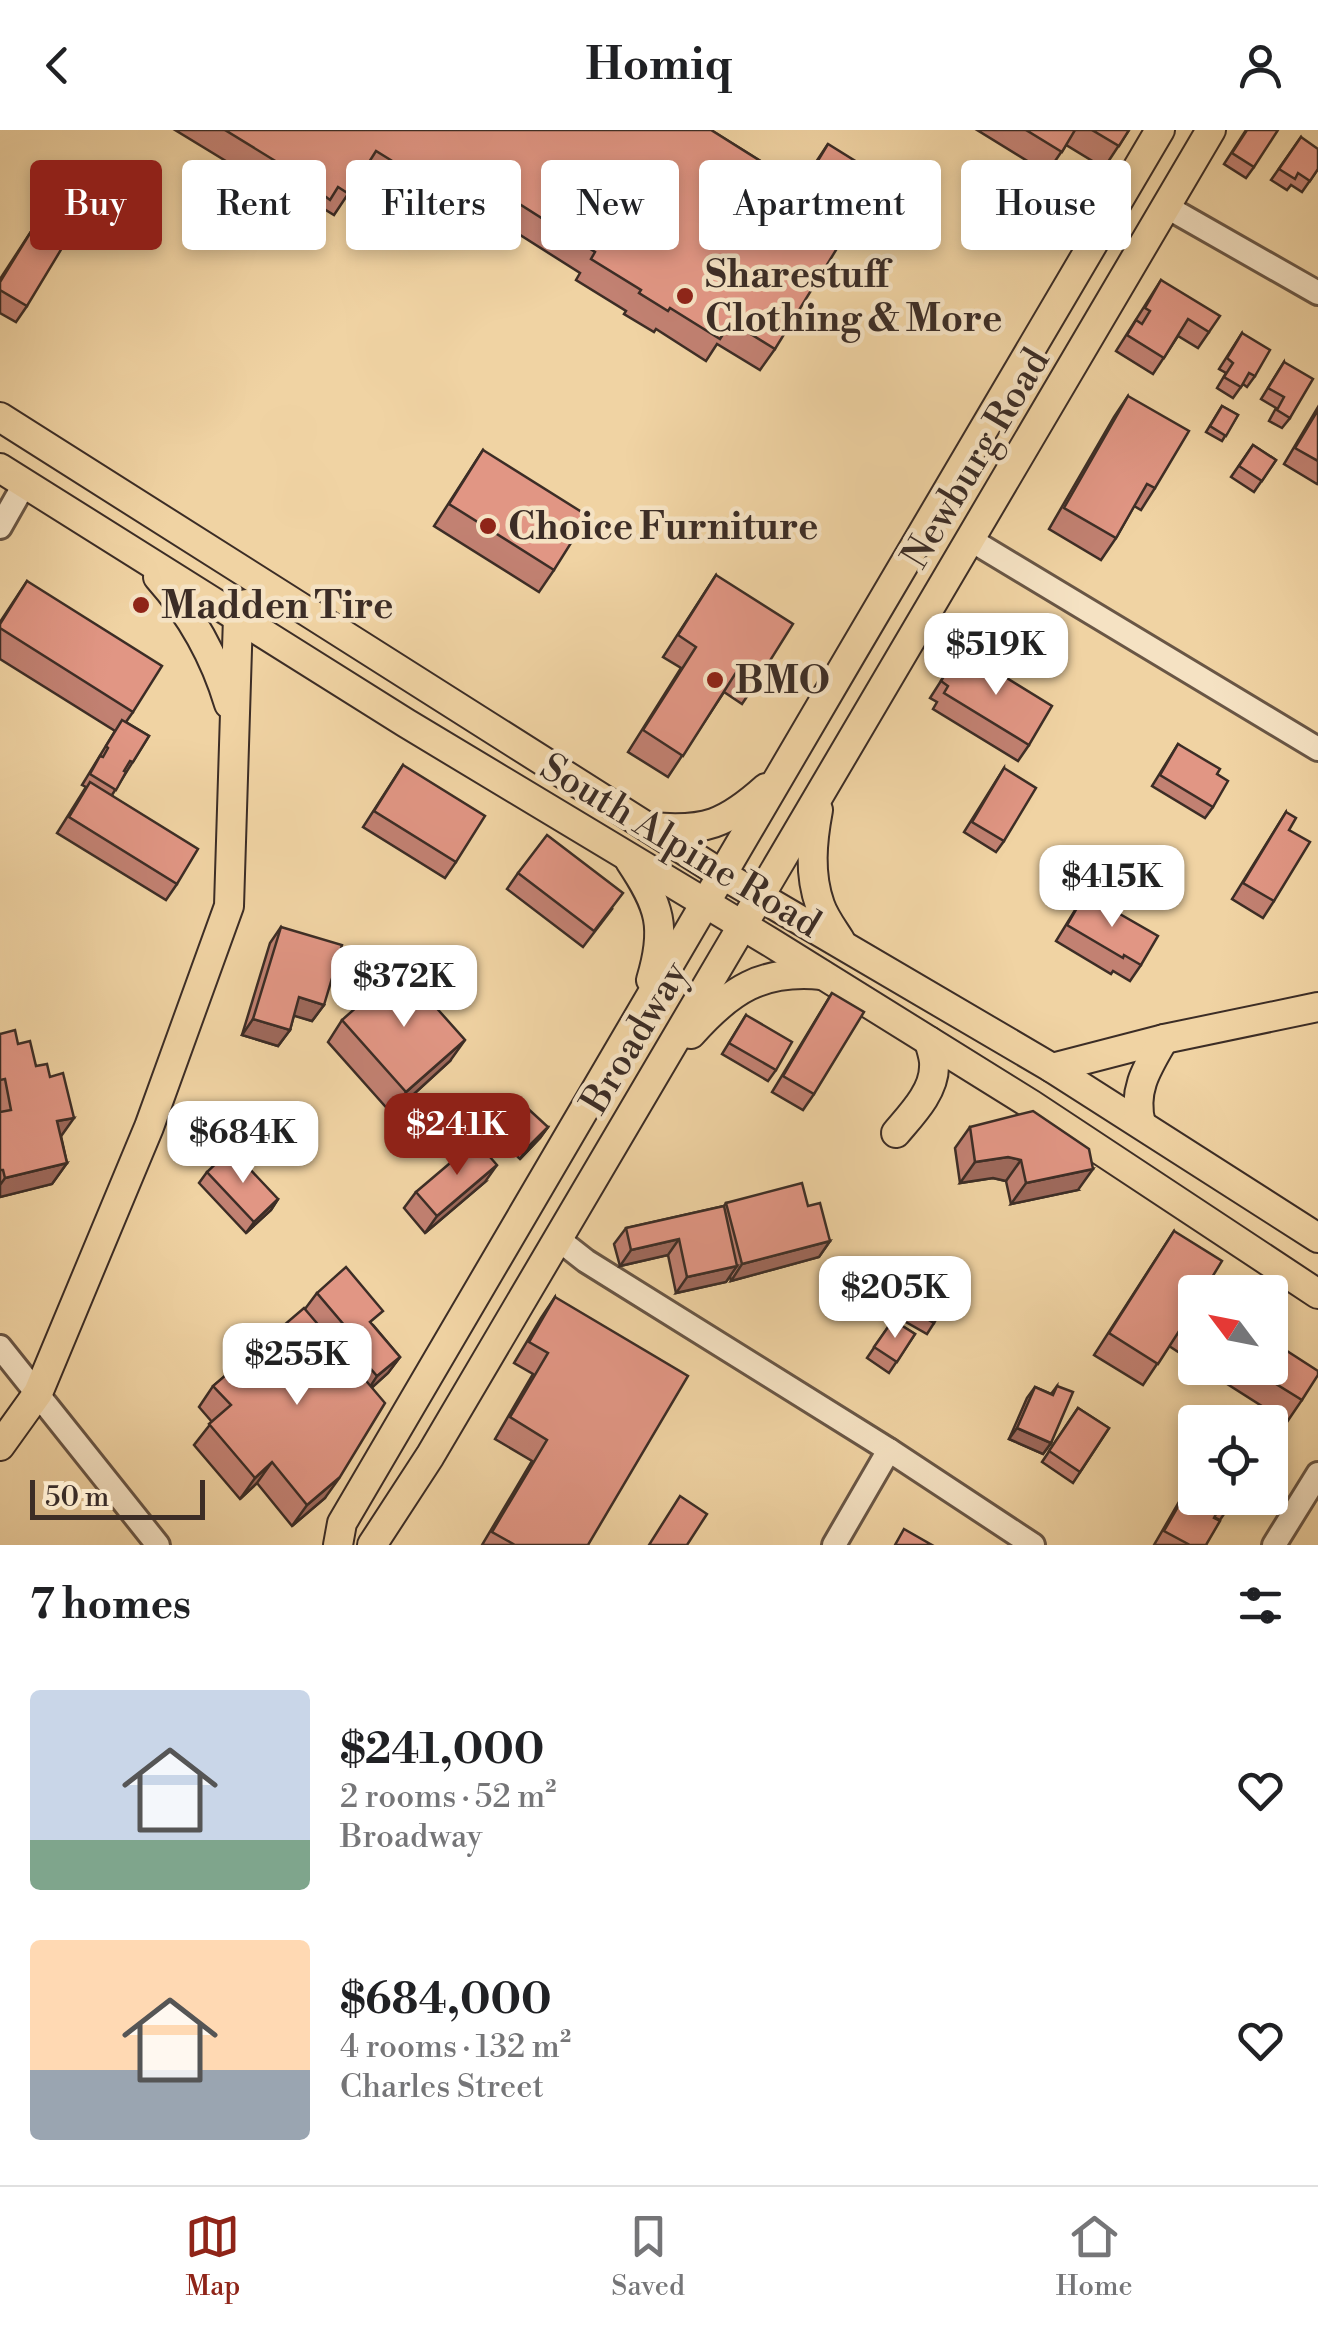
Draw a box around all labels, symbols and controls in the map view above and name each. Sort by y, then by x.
text: Homiq [586,37,732,94]
icon: back [30,38,85,93]
icon: person [1233,38,1288,93]
chip: Buy [30,160,162,250]
chip: Rent [182,160,326,250]
chip: Filters [346,160,521,250]
chip: New [541,160,679,250]
chip: Apartment [699,160,941,250]
chip: House [961,160,1131,250]
place label: Sharestuff Clothing & More [705,252,1002,343]
marker: Sharestuff Clothing & More [674,285,696,307]
street label: Newburg Road [892,340,1061,577]
place label: Choice Furniture [508,504,819,551]
marker: Choice Furniture [477,515,499,537]
place label: Madden Tire [161,583,394,630]
marker: Madden Tire [130,594,152,616]
pin: $519K [926,613,1066,698]
text: $519K [946,625,1046,665]
place label: BMO [735,658,830,705]
marker: BMO [704,669,726,691]
street label: South Alpine Road [531,744,829,949]
pin: $415K [1042,845,1182,930]
text: $415K [1061,857,1163,897]
pin: $372K [334,945,474,1030]
street label: Broadway [571,953,699,1123]
text: $372K [353,957,455,997]
pin: $241K [387,1093,527,1178]
pin: $684K [173,1101,313,1186]
text: $241K [406,1105,508,1145]
text: $684K [189,1113,297,1153]
pin: $205K [825,1256,965,1341]
text: $205K [841,1268,949,1308]
north arrow [1178,1275,1288,1385]
map controls [1178,1275,1288,1515]
pin: $255K [227,1323,367,1408]
text: $255K [245,1335,349,1375]
button: locate [1178,1405,1288,1515]
scale bar [30,1475,205,1520]
text: 50 m [45,1480,109,1515]
icon: filters [1233,1578,1288,1633]
text: 7 homes [30,1579,191,1632]
text: $241,000 [340,1724,544,1777]
icon: home [110,1730,230,1850]
icon: heart [1233,1763,1288,1818]
text: 2 rooms · 52 m² [340,1777,556,1817]
text: Broadway [340,1817,482,1857]
text: $684,000 [340,1974,552,2027]
icon: home [110,1980,230,2100]
icon: heart [1233,2013,1288,2068]
text: 4 rooms · 132 m² [340,2027,571,2067]
text: Charles Street [340,2067,544,2107]
tab: Map [185,2209,241,2304]
tab: Saved [611,2209,685,2304]
tab: Home [1056,2209,1133,2304]

